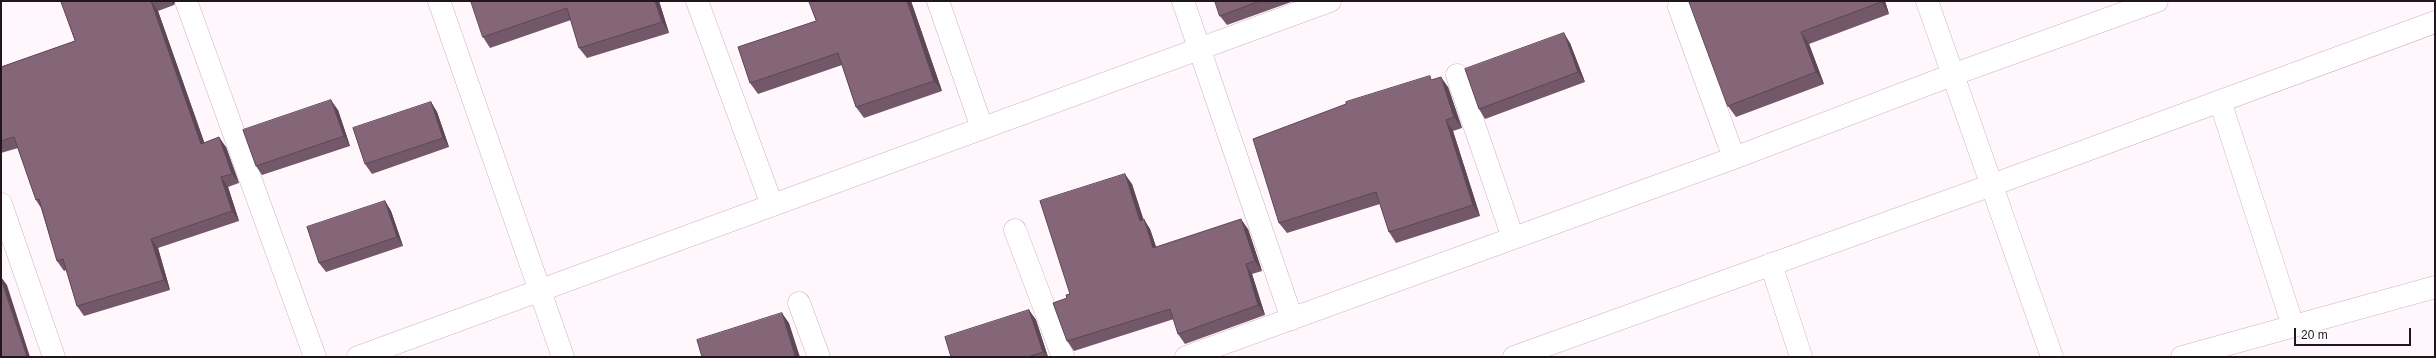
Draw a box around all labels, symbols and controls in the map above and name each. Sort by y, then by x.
scale bar [2296,320,2413,346]
text: 20 m [2301,328,2328,342]

